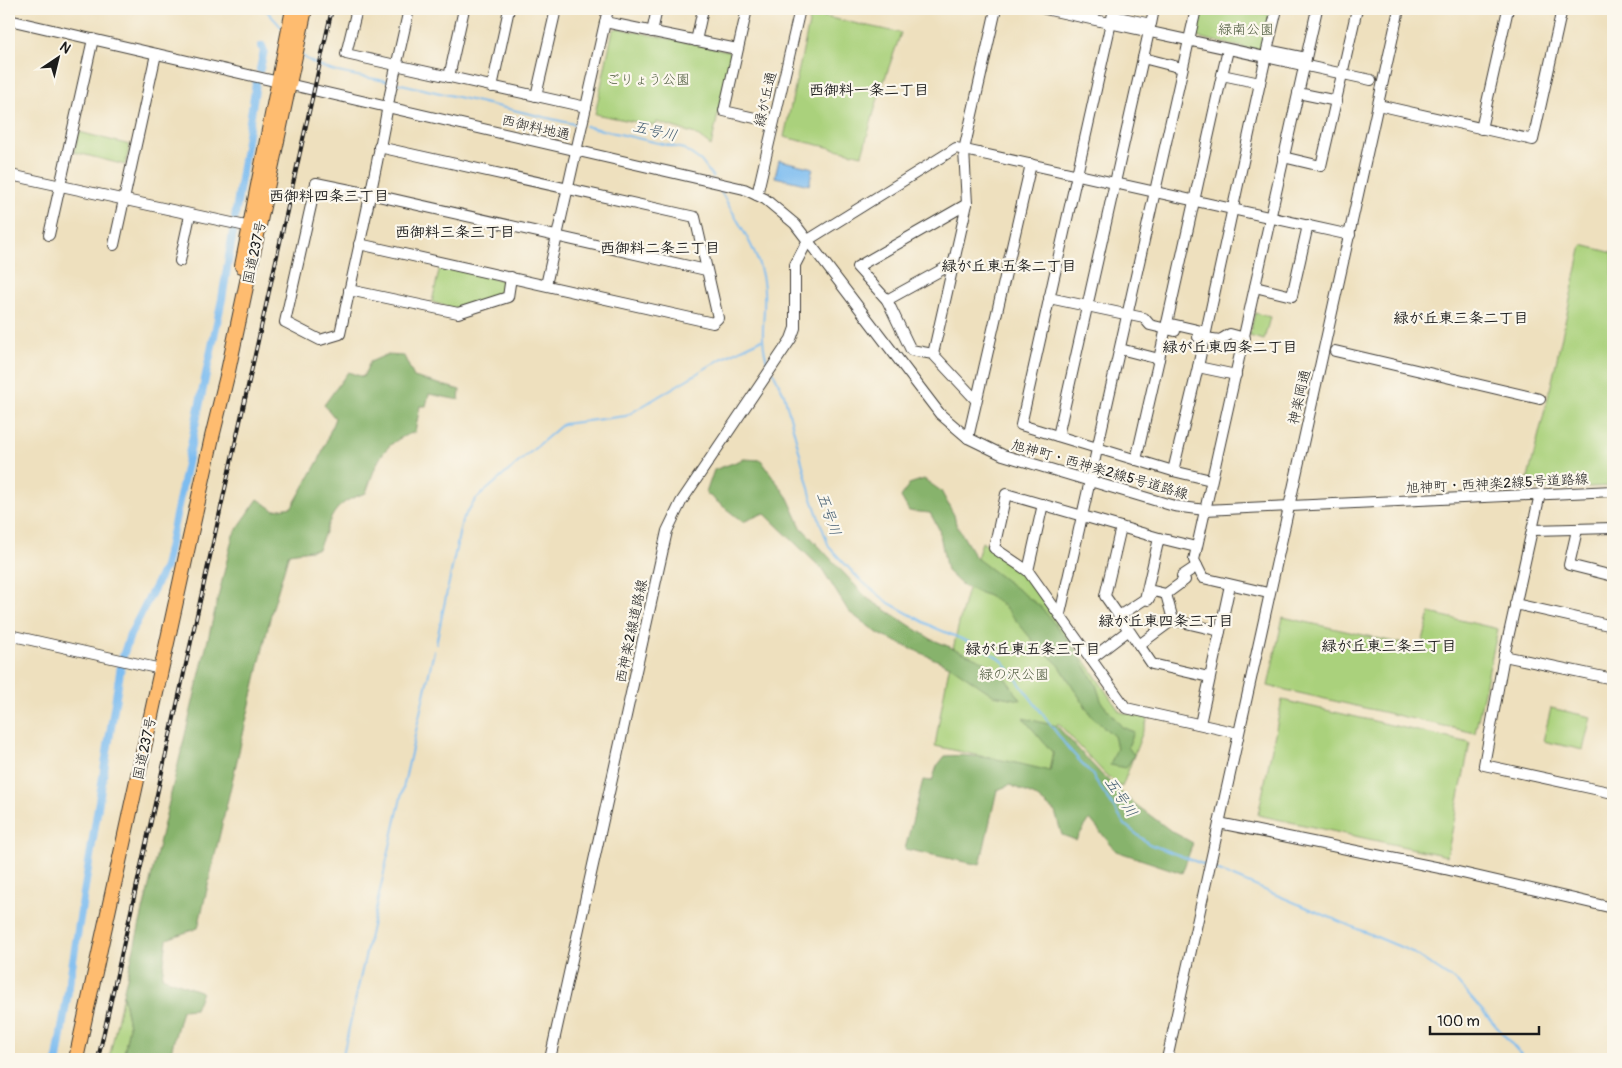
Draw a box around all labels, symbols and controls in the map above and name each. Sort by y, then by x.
park label: 緑南公園 [1218,21,1274,38]
north arrow [32,32,82,82]
text: N [56,38,74,57]
street label: 緑が丘通 [751,70,780,128]
park label: ごりょう公園 [606,71,690,88]
district label: 西御料一条二丁目 [809,81,929,100]
street label: 西御料地通 [500,111,572,144]
water label: 五号川 [631,117,679,146]
district label: 西御料四条三丁目 [269,187,389,206]
street label: 国道237号 [239,219,270,285]
district label: 西御料三条三丁目 [395,223,515,242]
district label: 西御料二条三丁目 [600,239,720,258]
district label: 緑が丘東五条二丁目 [941,257,1077,276]
district label: 緑が丘東三条二丁目 [1393,309,1529,328]
district label: 緑が丘東四条二丁目 [1162,338,1298,357]
street label: 神楽岡通 [1285,368,1314,426]
street label: 旭神町・西神楽2線5号道路線 [1009,436,1190,503]
street label: 旭神町・西神楽2線5号道路線 [1405,470,1589,497]
water label: 五号川 [812,490,845,539]
street label: 西神楽2線道路線 [612,578,651,685]
district label: 緑が丘東四条三丁目 [1098,612,1234,631]
district label: 緑が丘東三条三丁目 [1321,637,1457,656]
district label: 緑が丘東五条三丁目 [965,640,1101,659]
park label: 緑の沢公園 [979,666,1049,683]
street label: 国道237号 [129,715,160,781]
water label: 五号川 [1100,773,1141,821]
scale bar [1430,1003,1538,1035]
text: 100 m [1437,1012,1480,1031]

